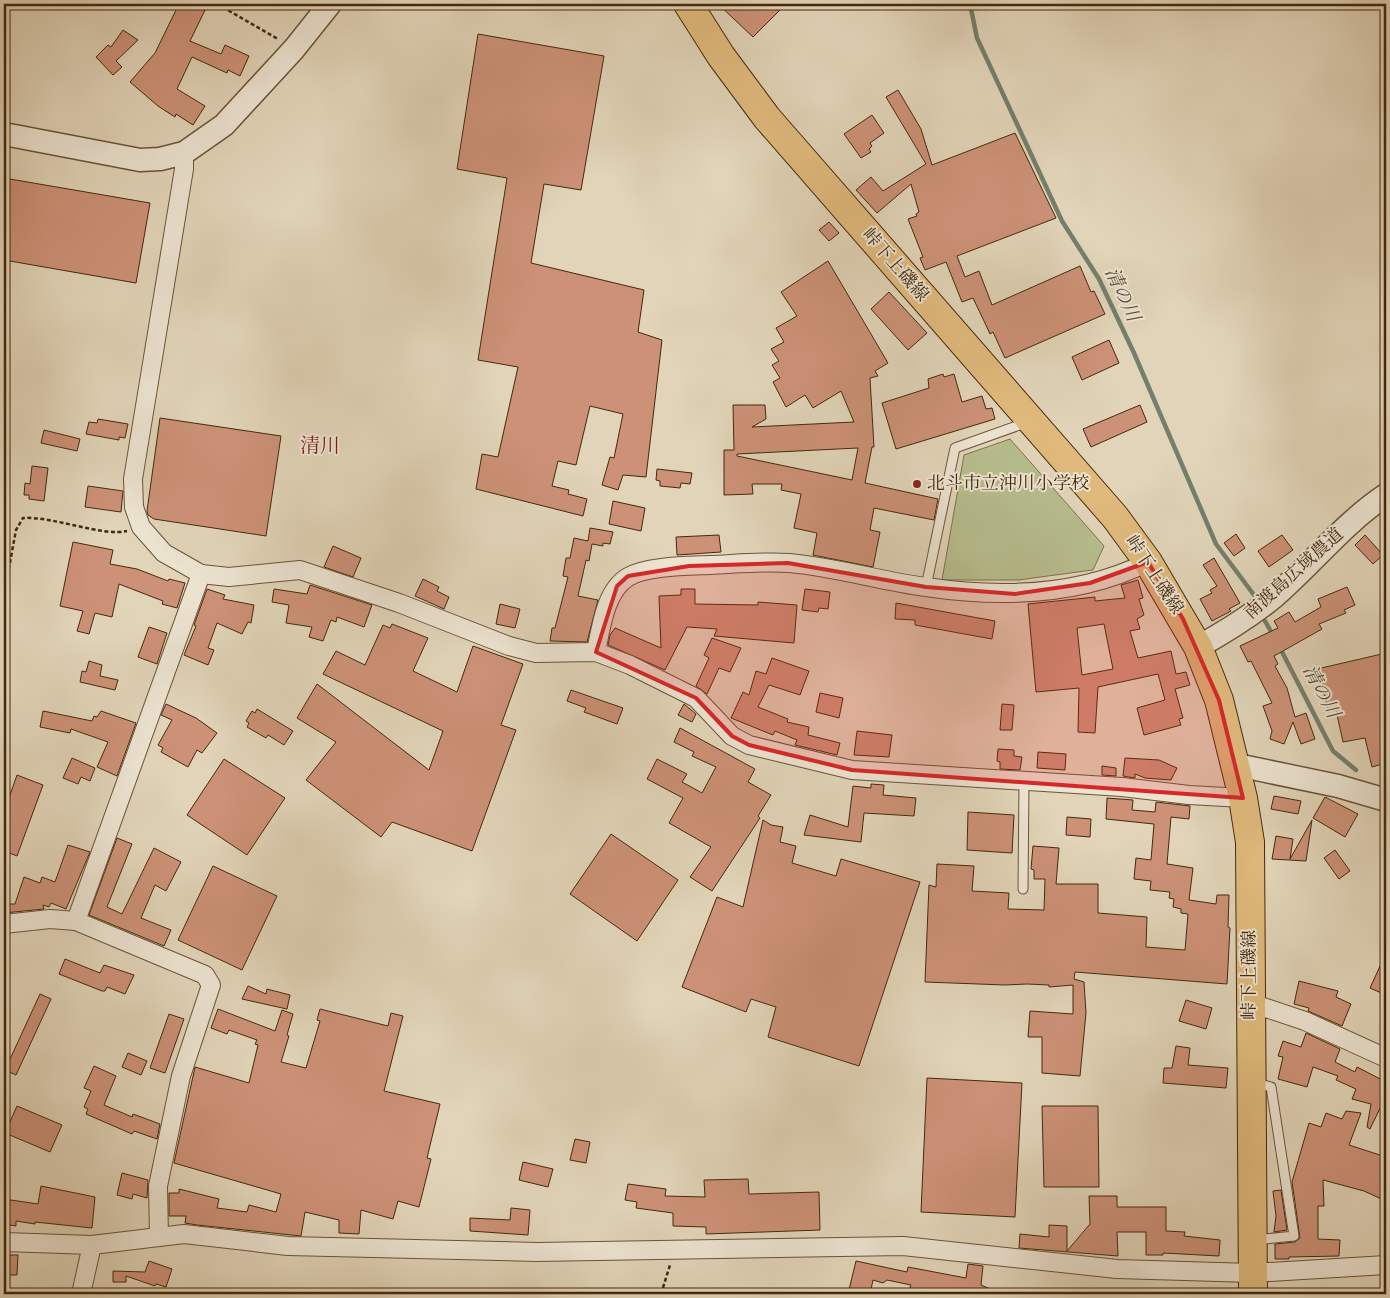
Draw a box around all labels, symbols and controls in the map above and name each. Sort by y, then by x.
street label: 峠下上磯線 [859,224,933,305]
water label: 清の川 [1100,264,1144,327]
district label: 清川 [300,435,340,457]
place label: 北斗市立沖川小学校 [927,473,1089,493]
marker: 北斗市立沖川小学校 [911,478,923,490]
street label: 南渡島広域農道 [1240,524,1347,623]
street label: 峠下上磯線 [1122,531,1188,618]
water label: 清の川 [1298,661,1344,723]
street label: 峠下上磯線 [1239,930,1259,1020]

